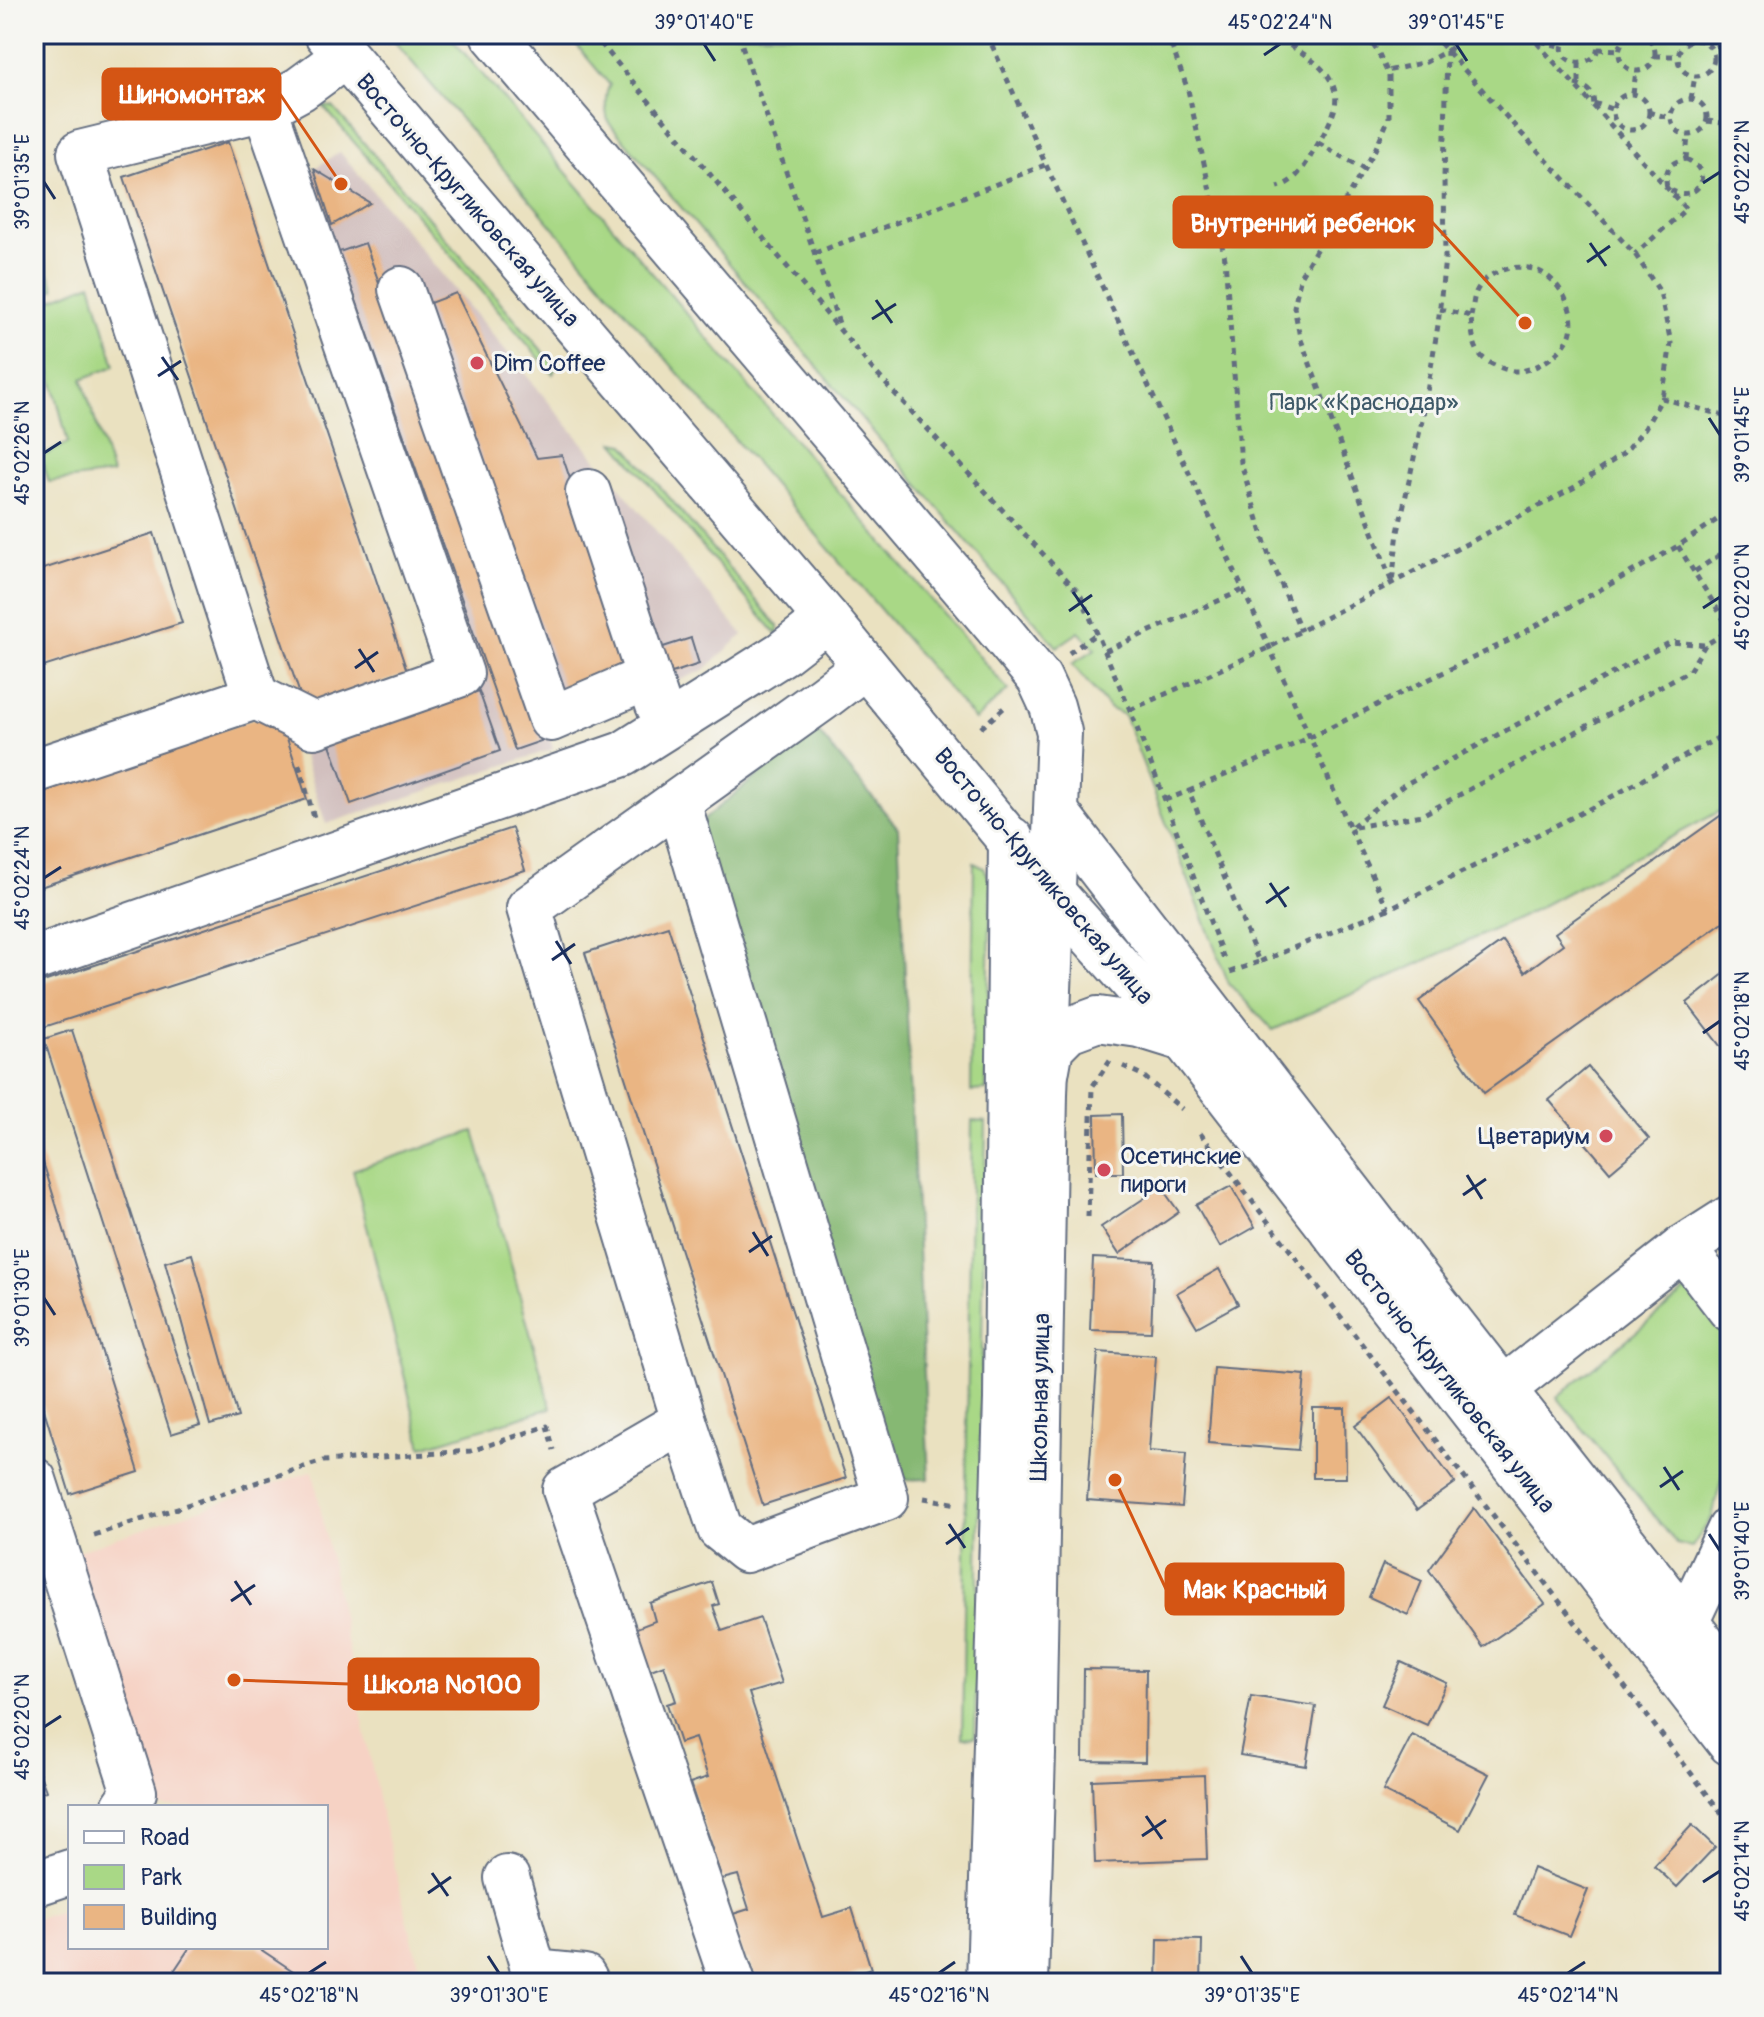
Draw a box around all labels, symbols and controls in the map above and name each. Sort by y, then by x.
text: 39°01'40"E [654,10,754,35]
text: 45°02'24"N [1228,10,1332,35]
text: 39°01'45"E [1408,10,1504,35]
street label: Восточно-Кругликовская улица [350,68,586,333]
callout: Шиномонтаж [103,69,280,119]
text: Шиномонтаж [118,79,265,111]
text: 45°02'22"N [1730,120,1755,224]
text: 39°01'35"E [10,134,35,230]
callout: Внутренний ребенок [1174,197,1432,247]
text: Внутренний ребенок [1190,208,1416,240]
place label: Dim Coffee [493,349,605,378]
marker: Dim Coffee [468,354,486,372]
text: 39°01'45"E [1730,387,1755,483]
park label: Парк «Краснодар» [1270,388,1458,417]
text: 45°02'26"N [10,401,35,505]
text: 45°02'20"N [1730,544,1755,650]
street label: Восточно-Кругликовская улица [928,742,1160,1011]
text: 45°02'24"N [10,826,35,930]
text: 45°02'18"N [1730,971,1755,1071]
place label: Цветариум [1478,1122,1590,1151]
marker: Цветариум [1597,1127,1615,1145]
place label: Осетинские пироги [1120,1142,1241,1199]
marker: Осетинские пироги [1095,1161,1113,1179]
street label: Восточно-Кругликовская улица [1338,1244,1561,1519]
text: 39°01'30"E [10,1249,35,1348]
street label: Школьная улица [1025,1313,1056,1481]
text: 39°01'40"E [1730,1501,1755,1601]
callout: Мак Красный [1166,1564,1343,1614]
text: Мак Красный [1183,1574,1327,1606]
callout: Школа №100 [349,1659,538,1709]
text: Школа №100 [363,1669,522,1701]
text: 45°02'20"N [10,1674,35,1780]
legend [68,1805,328,1949]
text: 45°02'14"N [1730,1820,1755,1922]
text: Road [140,1823,190,1852]
text: Park [140,1863,182,1892]
text: Building [140,1903,217,1932]
text: 45°02'18"N [259,1983,359,2008]
text: 39°01'30"E [450,1983,549,2008]
text: 45°02'16"N [888,1983,990,2008]
text: 39°01'35"E [1204,1983,1300,2008]
text: 45°02'14"N [1517,1983,1619,2008]

